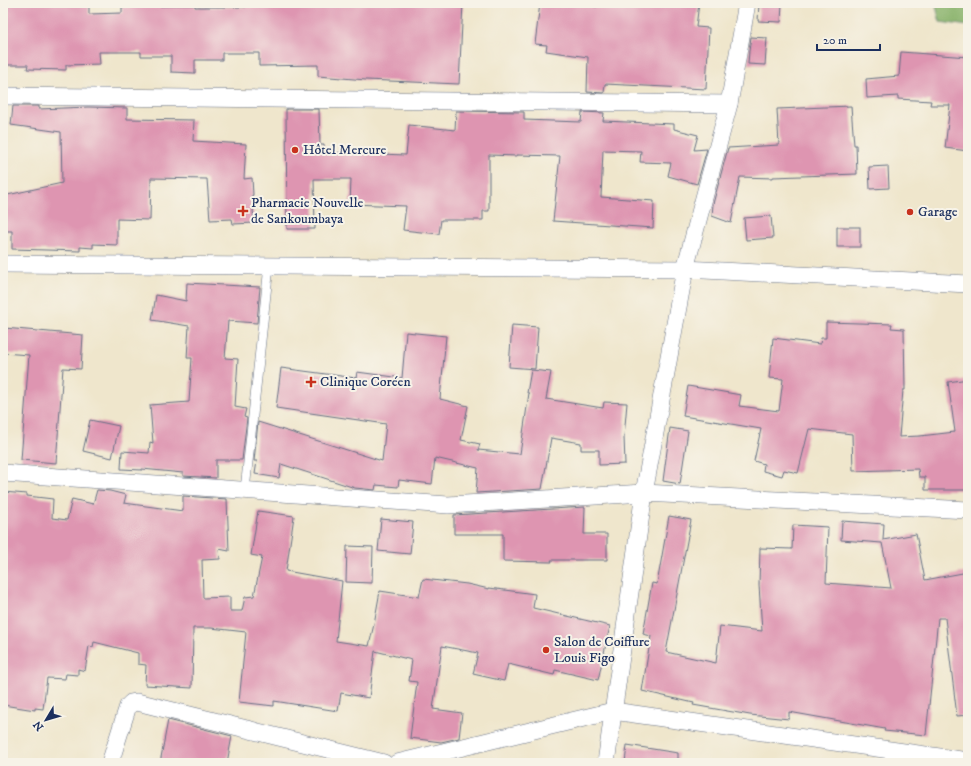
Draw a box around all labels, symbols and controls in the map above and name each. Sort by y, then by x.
scale bar [817,26,880,52]
text: 20 m [823,33,847,48]
place label: Hôtel Mercure [303,141,386,159]
marker: Hôtel Mercure [290,145,300,155]
place label: Pharmacie Nouvelle de Sankoumbaya [251,194,364,228]
place label: Garage [918,203,958,221]
marker: Pharmacie Nouvelle de Sankoumbaya [238,206,248,216]
marker: Garage [905,207,915,217]
place label: Clinique Coréen [320,373,411,391]
marker: Clinique Coréen [305,376,317,388]
place label: Salon de Coiffure Louis Figo [554,633,650,667]
marker: Salon de Coiffure Louis Figo [541,645,551,655]
north arrow [26,700,66,740]
text: N [31,718,47,733]

